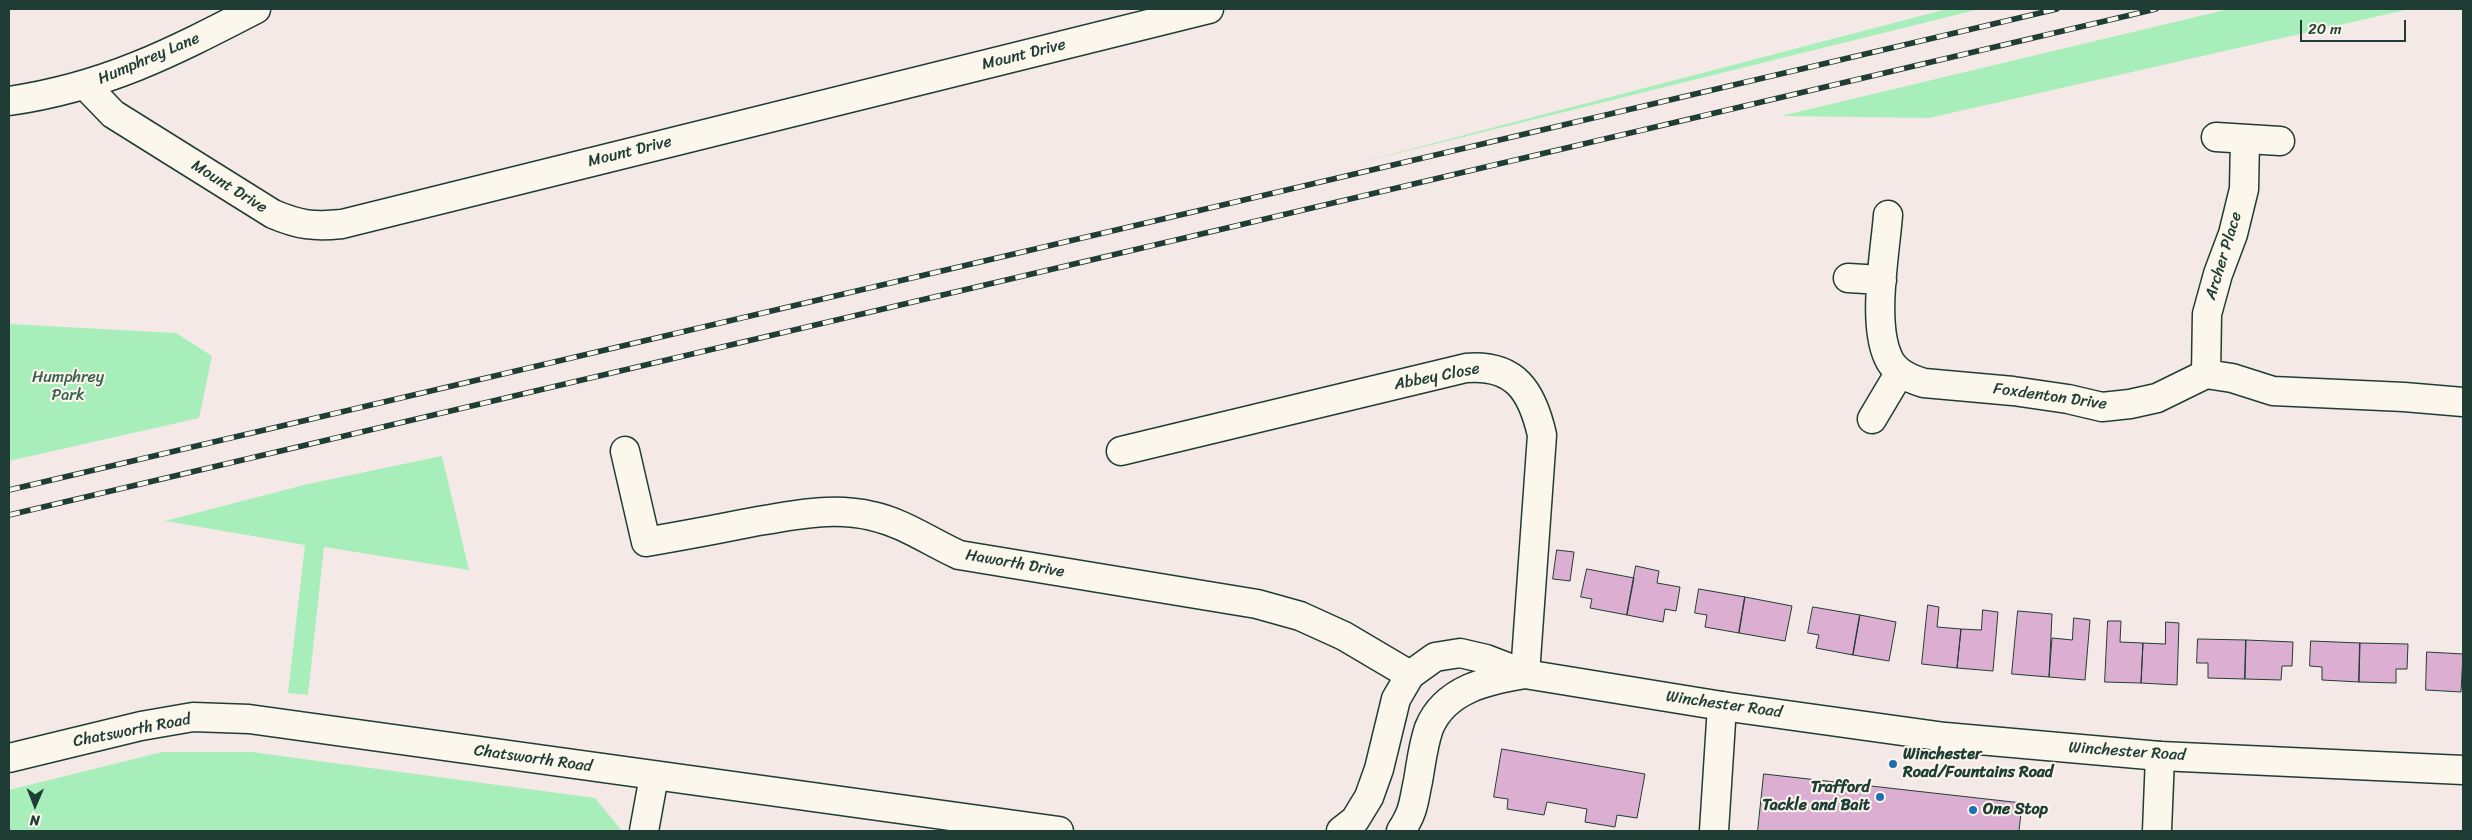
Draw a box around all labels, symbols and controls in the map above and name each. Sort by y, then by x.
scale bar [2302,10,2408,42]
text: 20 m [2308,16,2342,42]
street label: Humphrey Lane [95,29,203,89]
street label: Mount Drive [980,35,1068,75]
street label: Mount Drive [586,132,674,172]
street label: Mount Drive [188,156,270,218]
street label: Archer Place [2202,210,2246,302]
street label: Abbey Close [1393,359,1481,395]
park label: Humphrey Park [32,368,104,406]
street label: Foxdenton Drive [1992,380,2108,414]
street label: Haworth Drive [964,546,1066,582]
street label: Winchester Road [1665,687,1783,723]
street label: Chatsworth Road [72,710,192,752]
street label: Winchester Road [2068,738,2186,766]
street label: Chatsworth Road [473,741,593,777]
place label: Winchester Road/Fountains Road [1903,745,2053,783]
marker: Winchester Road/Fountains Road [1887,758,1899,770]
place label: Trafford Tackle and Bait [1762,778,1870,816]
north arrow [10,780,60,830]
marker: Trafford Tackle and Bait [1874,791,1886,803]
place label: One Stop [1983,800,2048,820]
marker: One Stop [1967,804,1979,816]
text: N [30,808,40,833]

